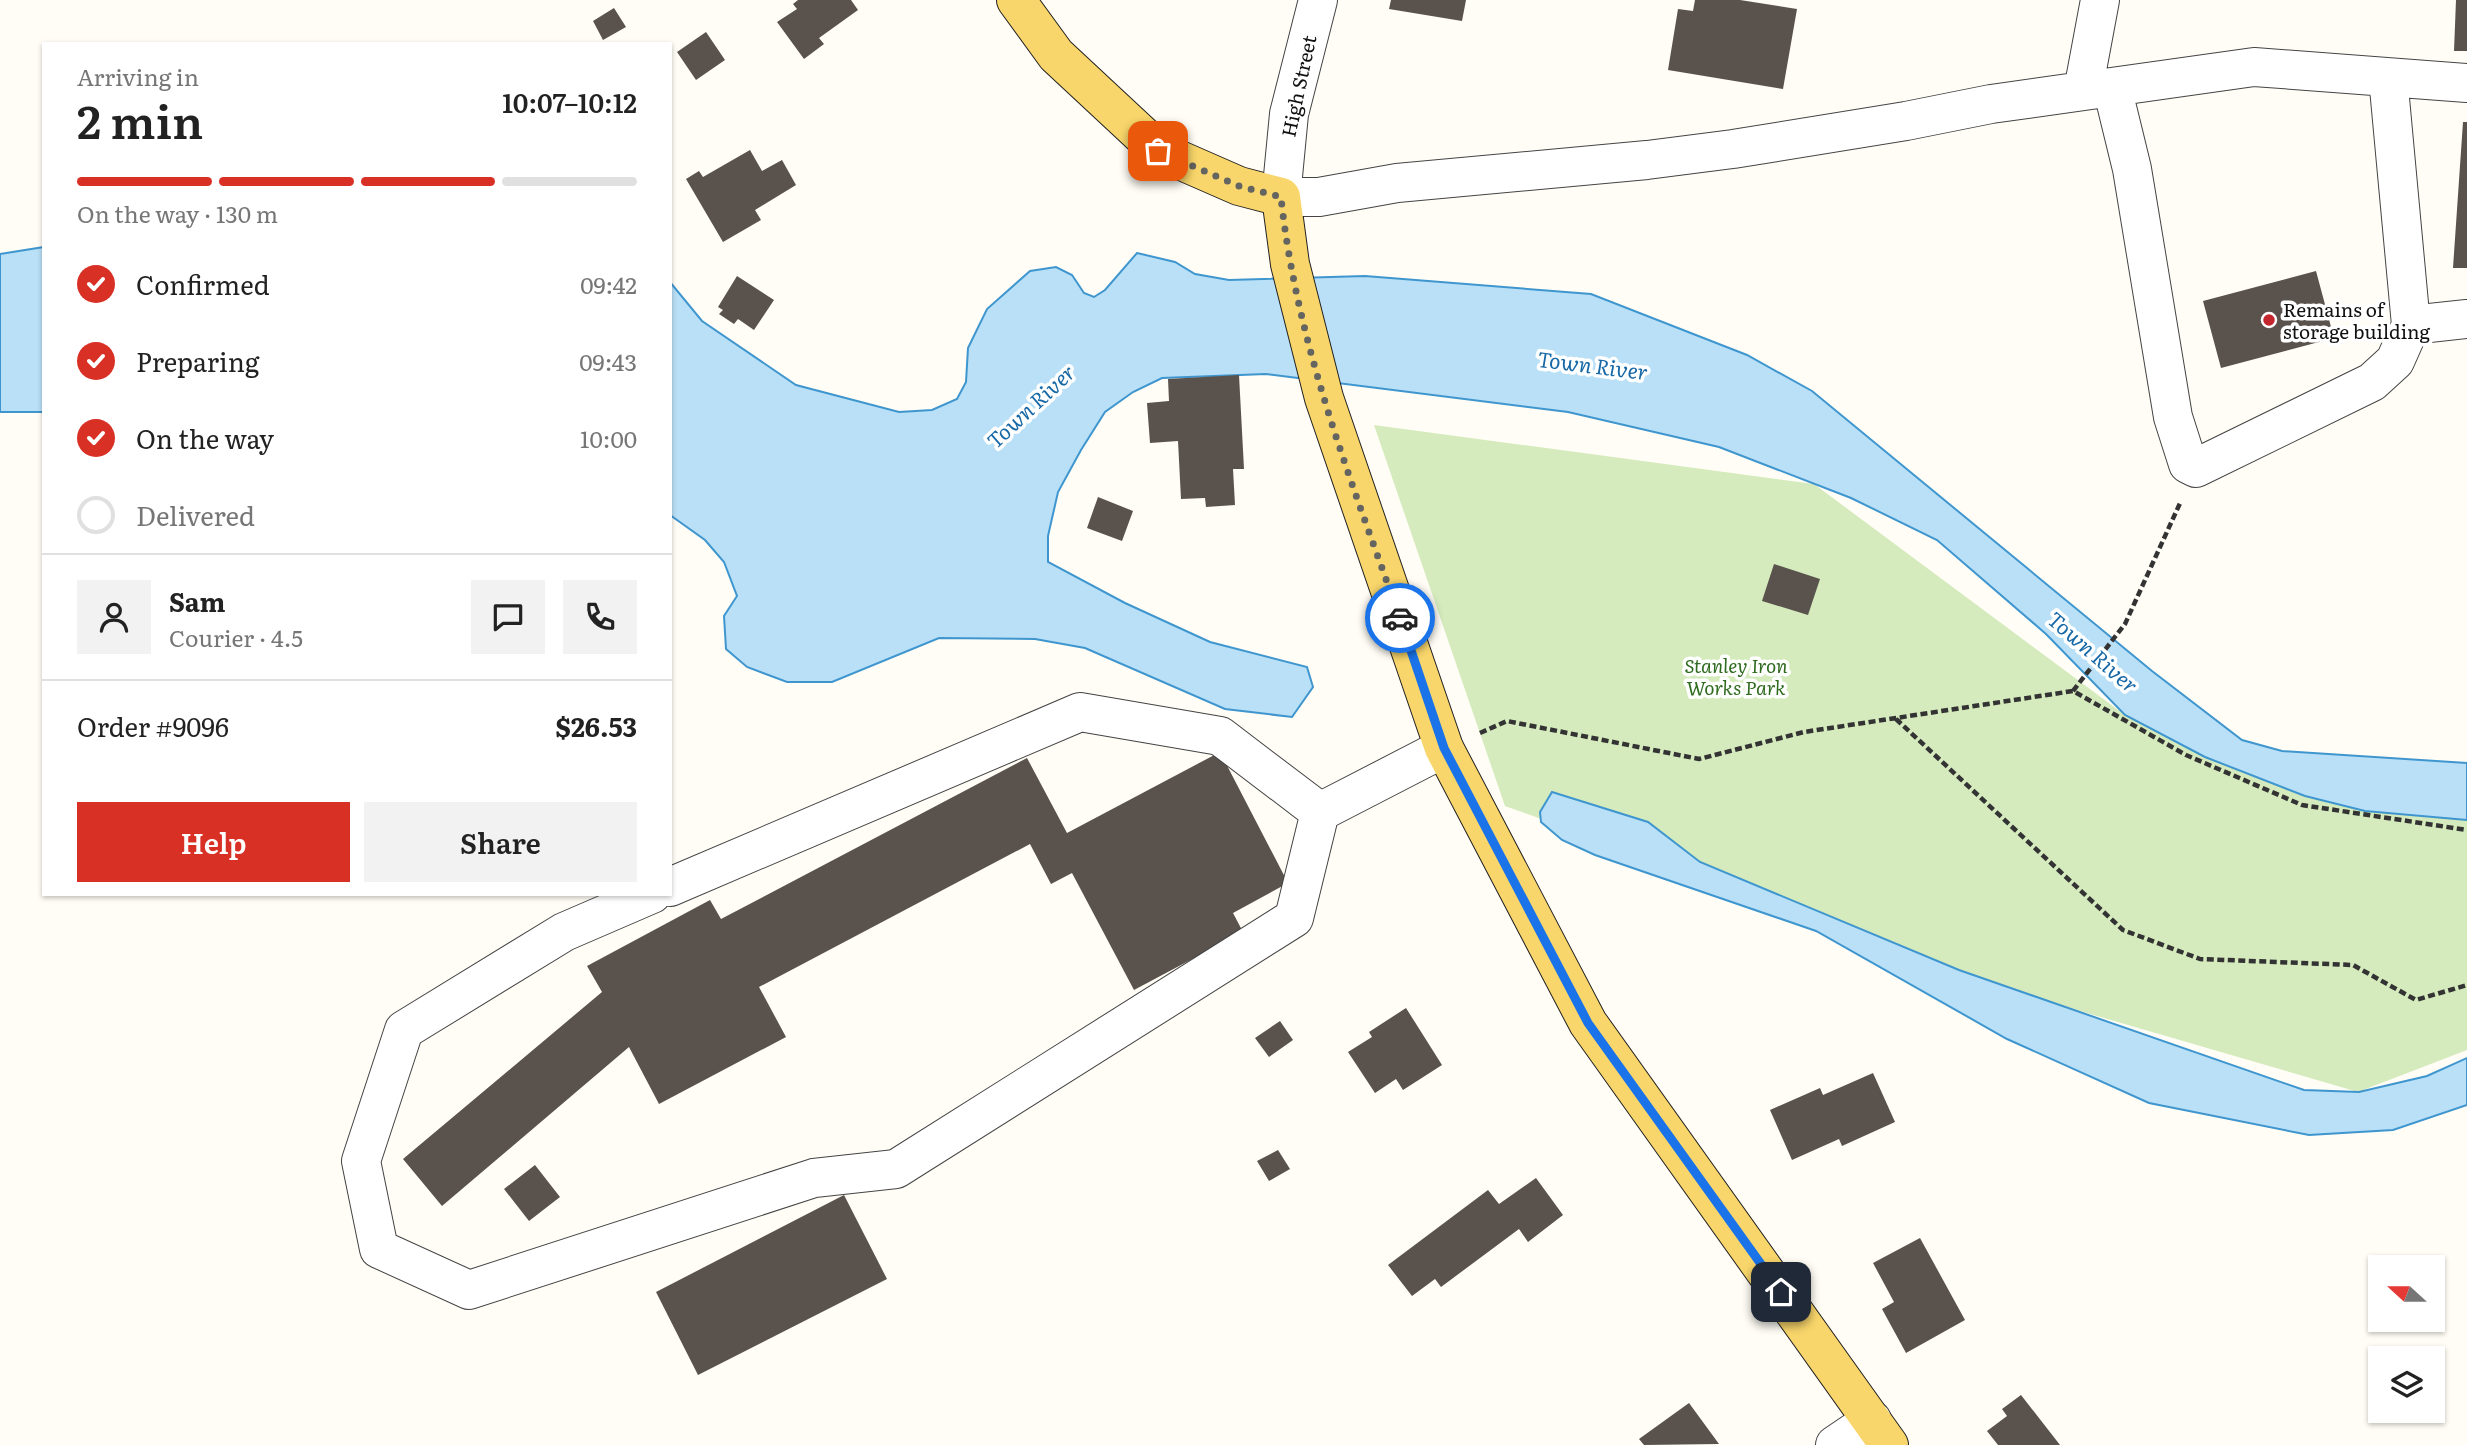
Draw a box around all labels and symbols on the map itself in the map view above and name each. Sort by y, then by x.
street label: High Street [1274,32,1323,139]
pin [1128,121,1188,181]
place label: Remains of storage building [2283,295,2431,345]
marker: Remains of storage building [2261,312,2277,328]
water label: Town River [1536,342,1650,386]
water label: Town River [979,356,1081,454]
courier [1365,583,1435,653]
water label: Town River [2042,603,2146,699]
park label: Stanley Iron Works Park [1684,651,1788,701]
north arrow [2368,1255,2445,1332]
pin [1751,1262,1811,1322]

